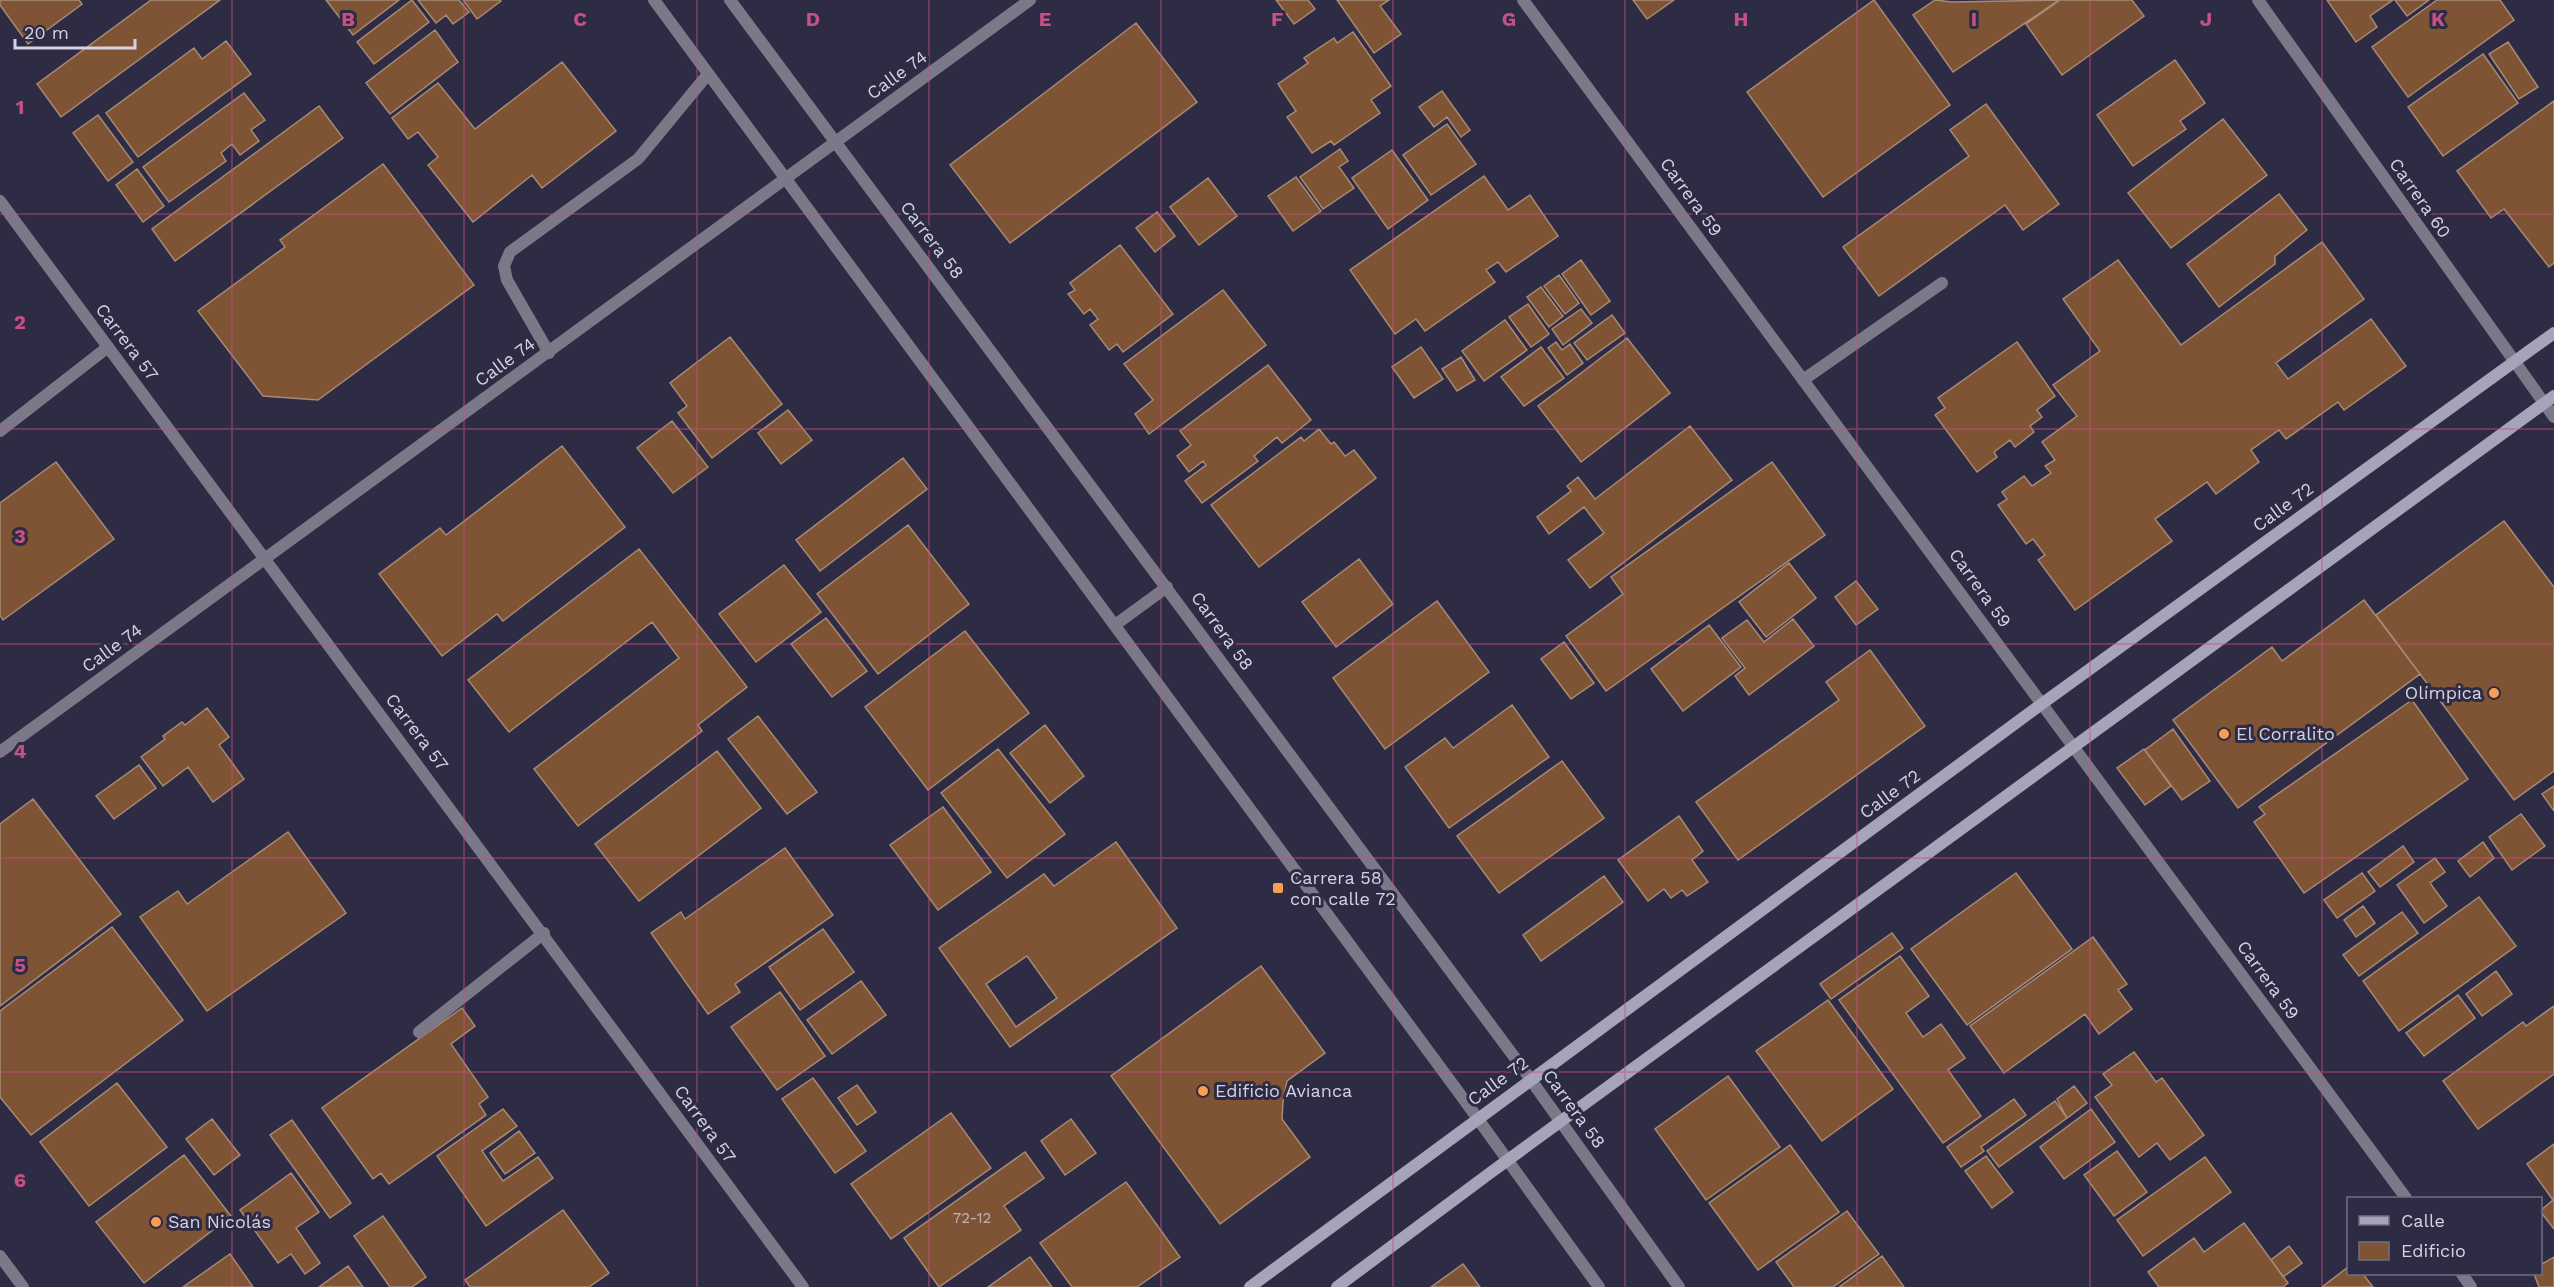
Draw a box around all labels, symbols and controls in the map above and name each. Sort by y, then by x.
text: B [341,7,355,31]
text: C [573,7,587,31]
text: D [806,7,820,31]
text: E [1039,7,1051,31]
text: F [1271,7,1283,31]
text: G [1502,7,1516,31]
text: H [1734,7,1748,31]
text: I [1971,7,1977,31]
text: J [2200,7,2212,31]
text: K [2431,7,2445,31]
scale bar [15,12,135,50]
text: 20 m [24,22,69,43]
street label: Calle 74 [863,46,931,103]
text: 1 [16,95,24,119]
street label: Carrera 59 [1656,153,1727,240]
street label: Carrera 60 [2385,154,2456,242]
street label: Carrera 58 [896,197,968,283]
street label: Carrera 57 [92,299,163,384]
text: 2 [14,310,26,334]
street label: Calle 74 [471,333,539,390]
street label: Calle 72 [2248,478,2317,536]
text: 3 [14,524,26,548]
street label: Carrera 59 [1945,544,2016,631]
street label: Carrera 58 [1187,587,1258,674]
street label: Calle 74 [78,619,146,676]
place label: Olímpica [2405,682,2482,703]
marker: Olímpica [2487,686,2501,700]
street label: Carrera 57 [382,689,453,774]
place label: El Corralito [2236,723,2335,744]
marker: El Corralito [2217,727,2231,741]
text: 4 [14,739,27,763]
street label: Calle 72 [1855,765,1924,823]
place label: Carrera 58 con calle 72 [1290,867,1396,909]
marker: Carrera 58 con calle 72 [1271,881,1285,895]
street label: Carrera 59 [2233,936,2304,1023]
text: 5 [14,953,26,977]
street label: Calle 72 [1463,1052,1532,1110]
street label: Carrera 58 [1539,1065,1610,1152]
place label: Edificio Avianca [1215,1080,1352,1101]
street label: Carrera 57 [670,1081,741,1167]
marker: Edificio Avianca [1196,1084,1210,1098]
text: 6 [14,1168,26,1192]
legend [2347,1197,2542,1275]
house number: 72-12 [953,1209,991,1227]
text: Calle [2401,1210,2445,1231]
place label: San Nicolás [168,1211,271,1232]
marker: San Nicolás [149,1215,163,1229]
text: Edificio [2401,1240,2466,1261]

